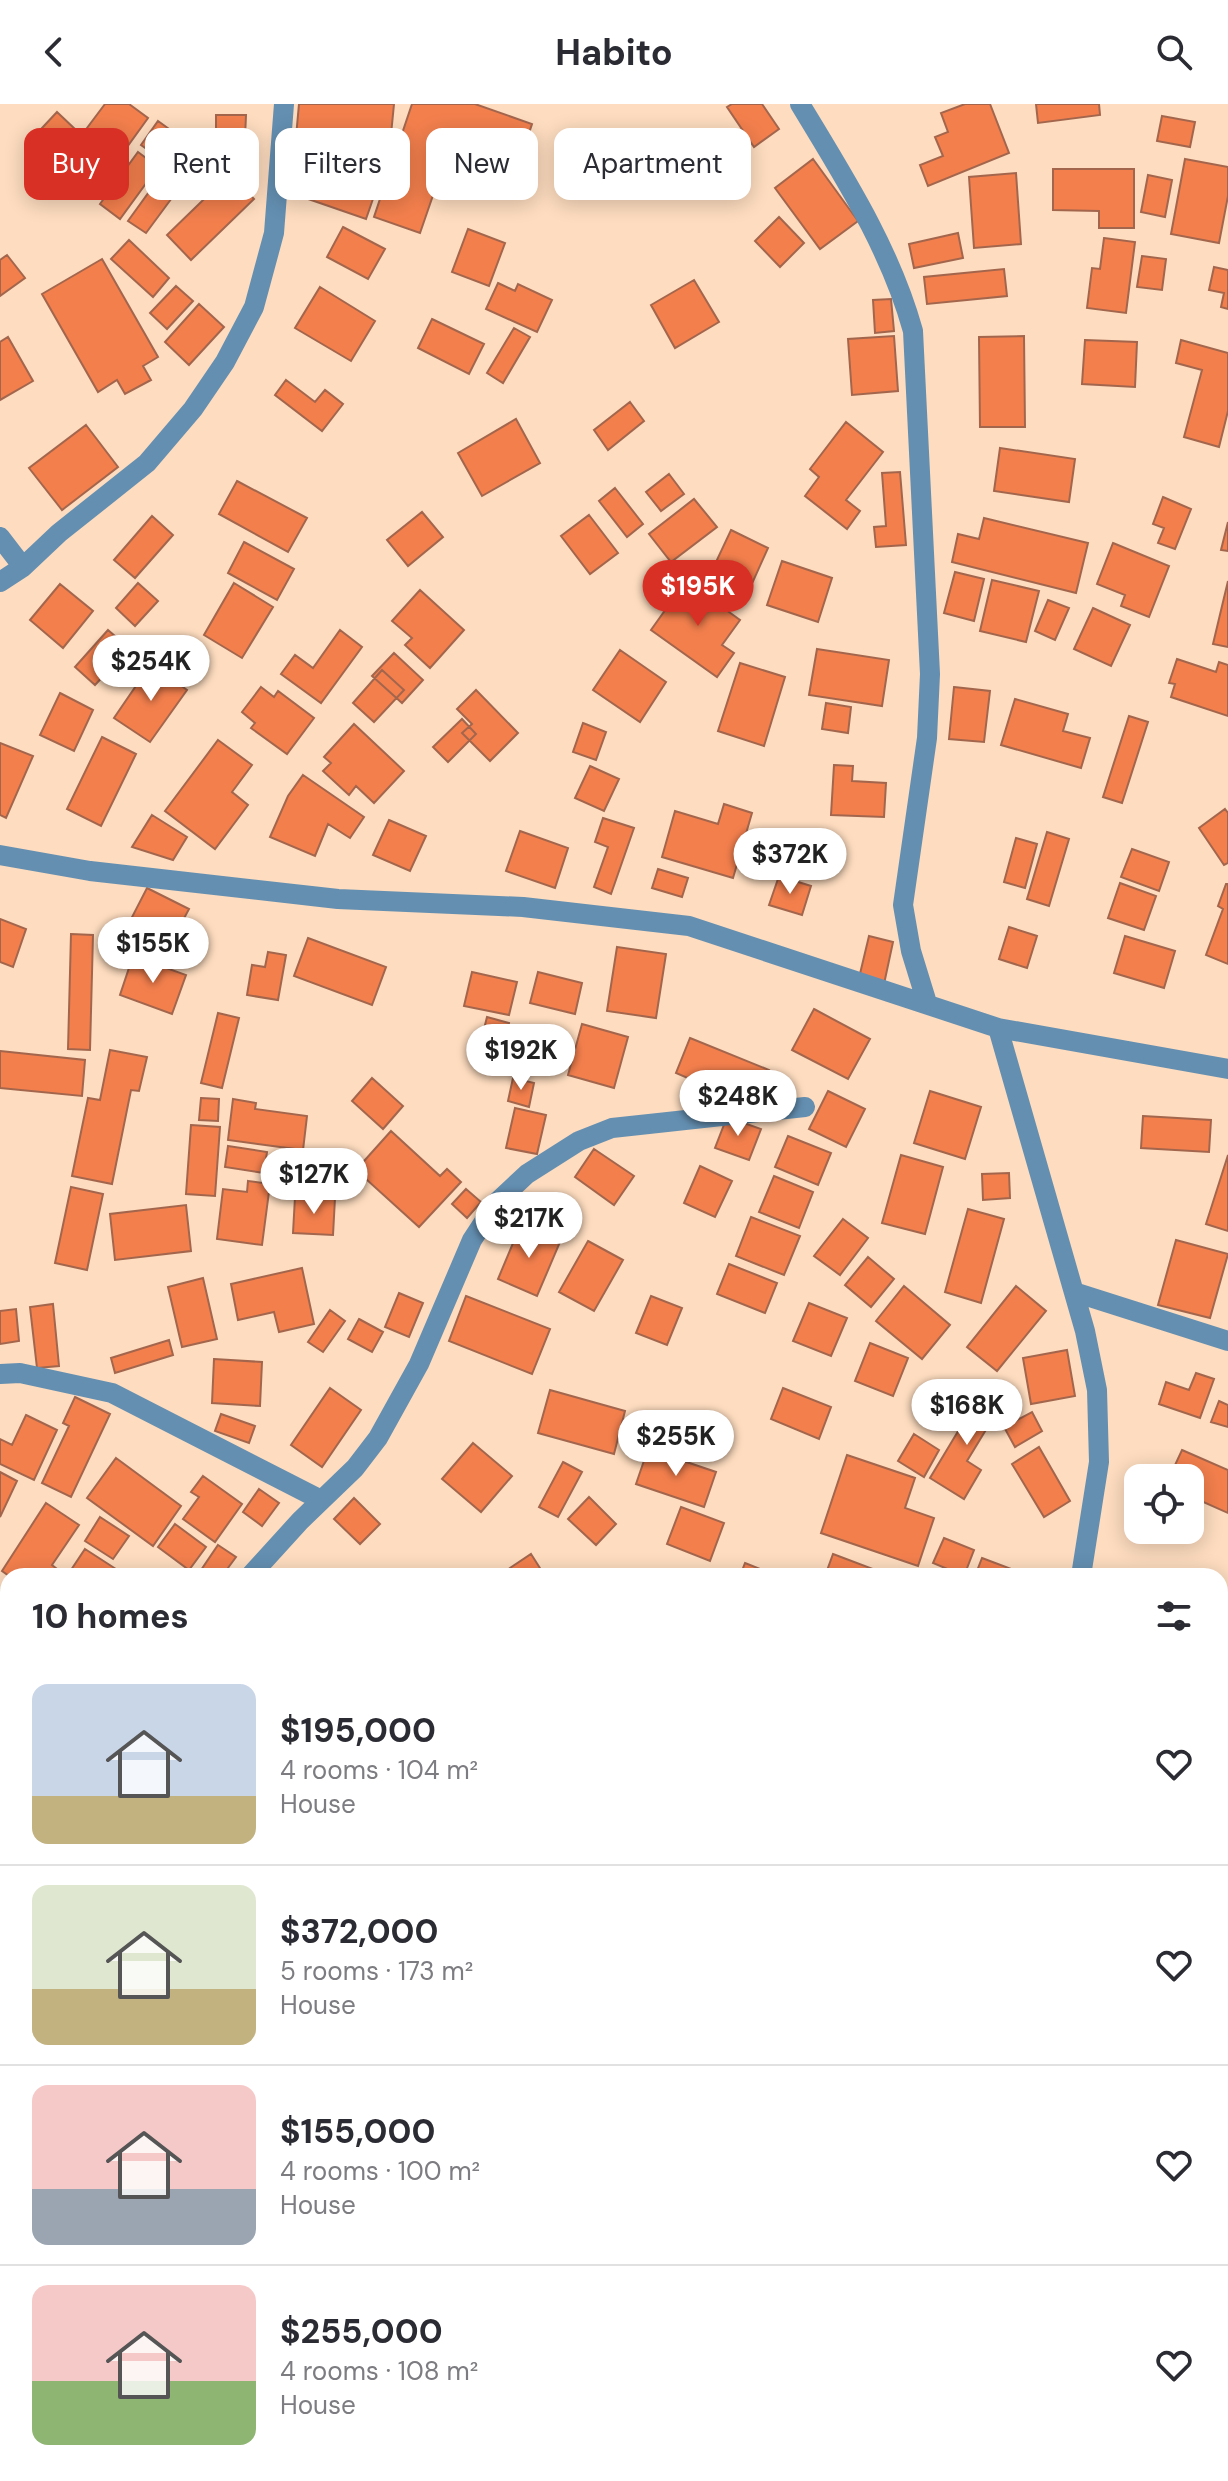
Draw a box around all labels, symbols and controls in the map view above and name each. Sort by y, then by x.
text: Habito [555,29,673,76]
icon: back [32,30,76,74]
icon: search [1152,30,1196,74]
chip: Buy [24,128,129,200]
chip: Rent [145,128,259,200]
chip: Filters [275,128,410,200]
chip: New [426,128,538,200]
chip: Apartment [554,128,751,200]
pin: $195K [642,560,754,628]
text: $195K [661,569,735,603]
pin: $254K [95,635,207,703]
text: $254K [111,644,191,678]
pin: $372K [734,828,846,896]
text: $372K [752,837,828,871]
pin: $155K [97,917,209,985]
text: $155K [116,926,190,960]
pin: $192K [465,1024,577,1092]
text: $192K [484,1033,558,1067]
pin: $248K [682,1070,794,1138]
text: $248K [698,1079,778,1113]
pin: $127K [258,1148,370,1216]
text: $127K [279,1157,349,1191]
pin: $217K [473,1192,585,1260]
text: $217K [493,1201,565,1235]
pin: $168K [911,1379,1023,1447]
text: $168K [929,1388,1005,1422]
pin: $255K [620,1410,732,1478]
text: $255K [636,1419,716,1453]
map controls [1124,1464,1204,1544]
button: locate [1124,1464,1204,1544]
text: 10 homes [32,1594,189,1639]
icon: filters [1152,1594,1196,1638]
text: $195,000 [280,1708,436,1753]
icon: home [96,1716,192,1812]
icon: heart [1152,1742,1196,1786]
text: 4 rooms · 104 m² [280,1753,478,1787]
text: House [280,1787,356,1821]
text: $372,000 [280,1909,438,1954]
icon: home [96,1917,192,2013]
icon: heart [1152,1943,1196,1987]
text: 5 rooms · 173 m² [280,1954,473,1988]
text: House [280,1988,356,2022]
text: $155,000 [280,2109,435,2154]
icon: home [96,2117,192,2213]
icon: heart [1152,2143,1196,2187]
text: 4 rooms · 100 m² [280,2154,480,2188]
text: House [280,2188,356,2222]
text: $255,000 [280,2309,443,2354]
icon: home [96,2317,192,2413]
icon: heart [1152,2343,1196,2387]
text: 4 rooms · 108 m² [280,2354,478,2388]
text: House [280,2388,356,2422]

